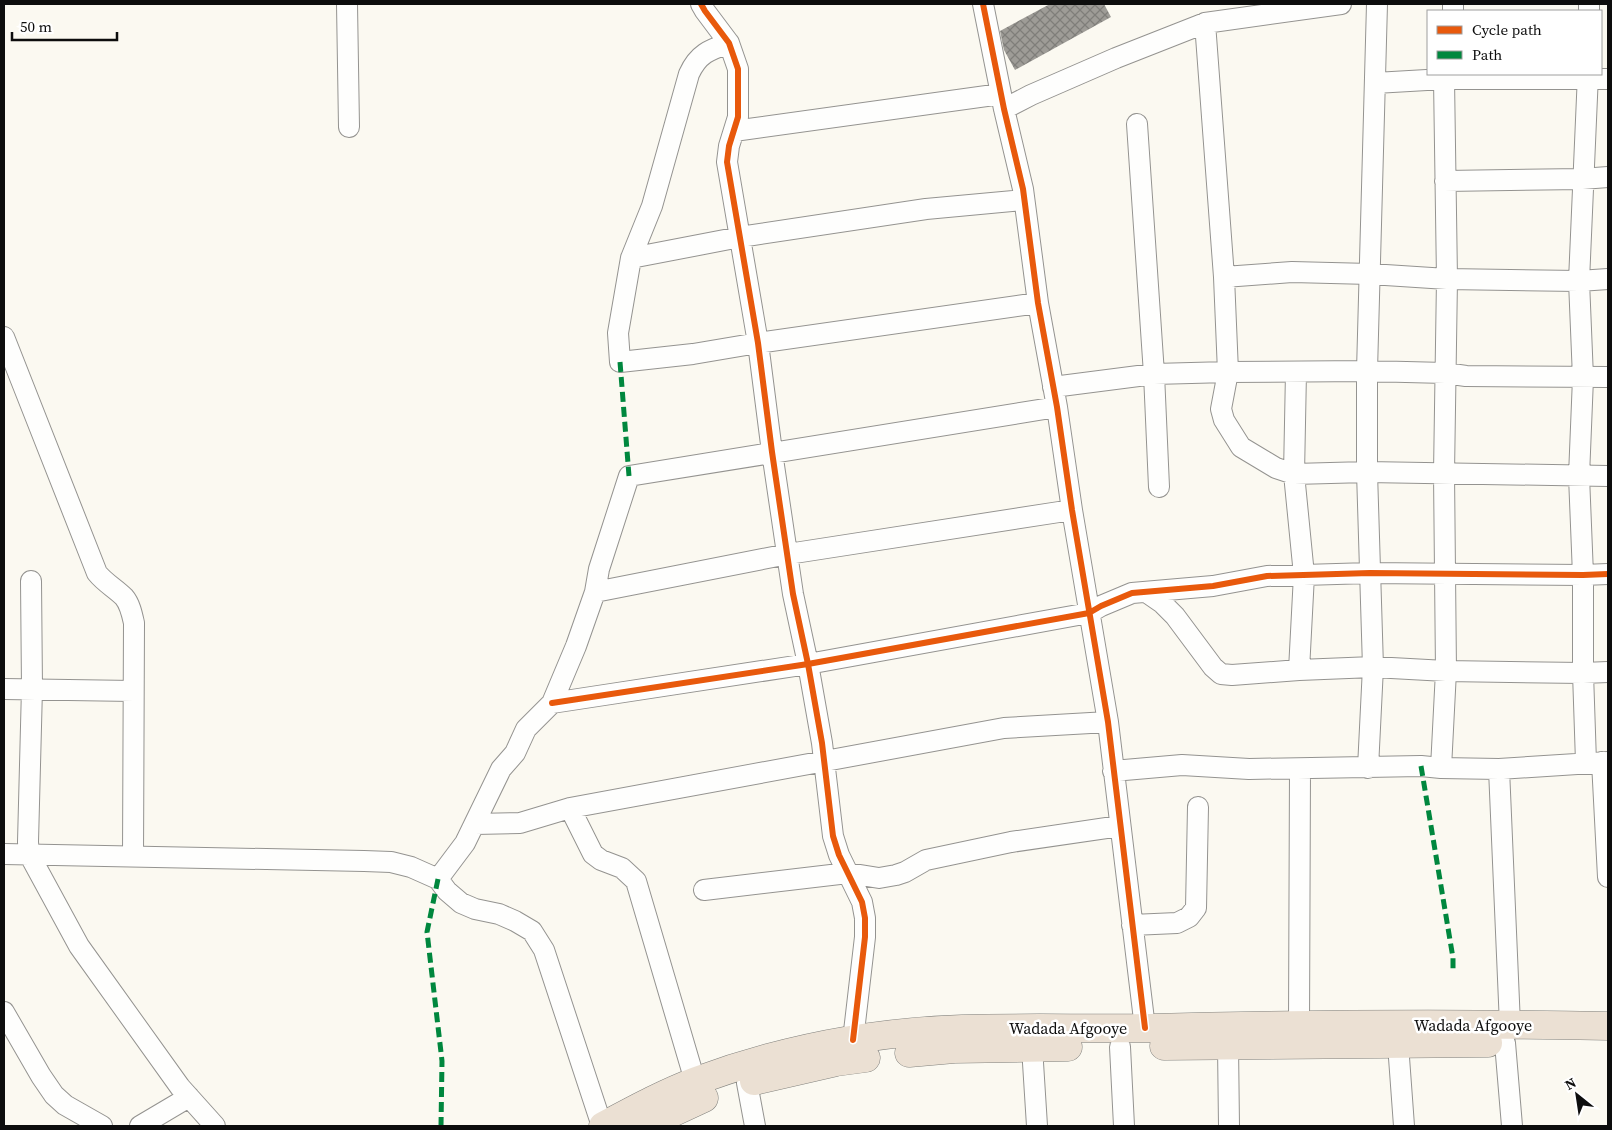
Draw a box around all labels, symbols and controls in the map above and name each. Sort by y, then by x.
scale bar [12,10,118,42]
legend [1427,10,1602,75]
text: 50 m [20,16,52,37]
text: Cycle path [1472,19,1542,40]
text: Path [1472,44,1502,65]
street label: Wadada Afgooye [1414,1014,1532,1036]
street label: Wadada Afgooye [1009,1017,1127,1039]
north arrow [1552,1070,1602,1120]
text: N [1561,1073,1580,1095]

